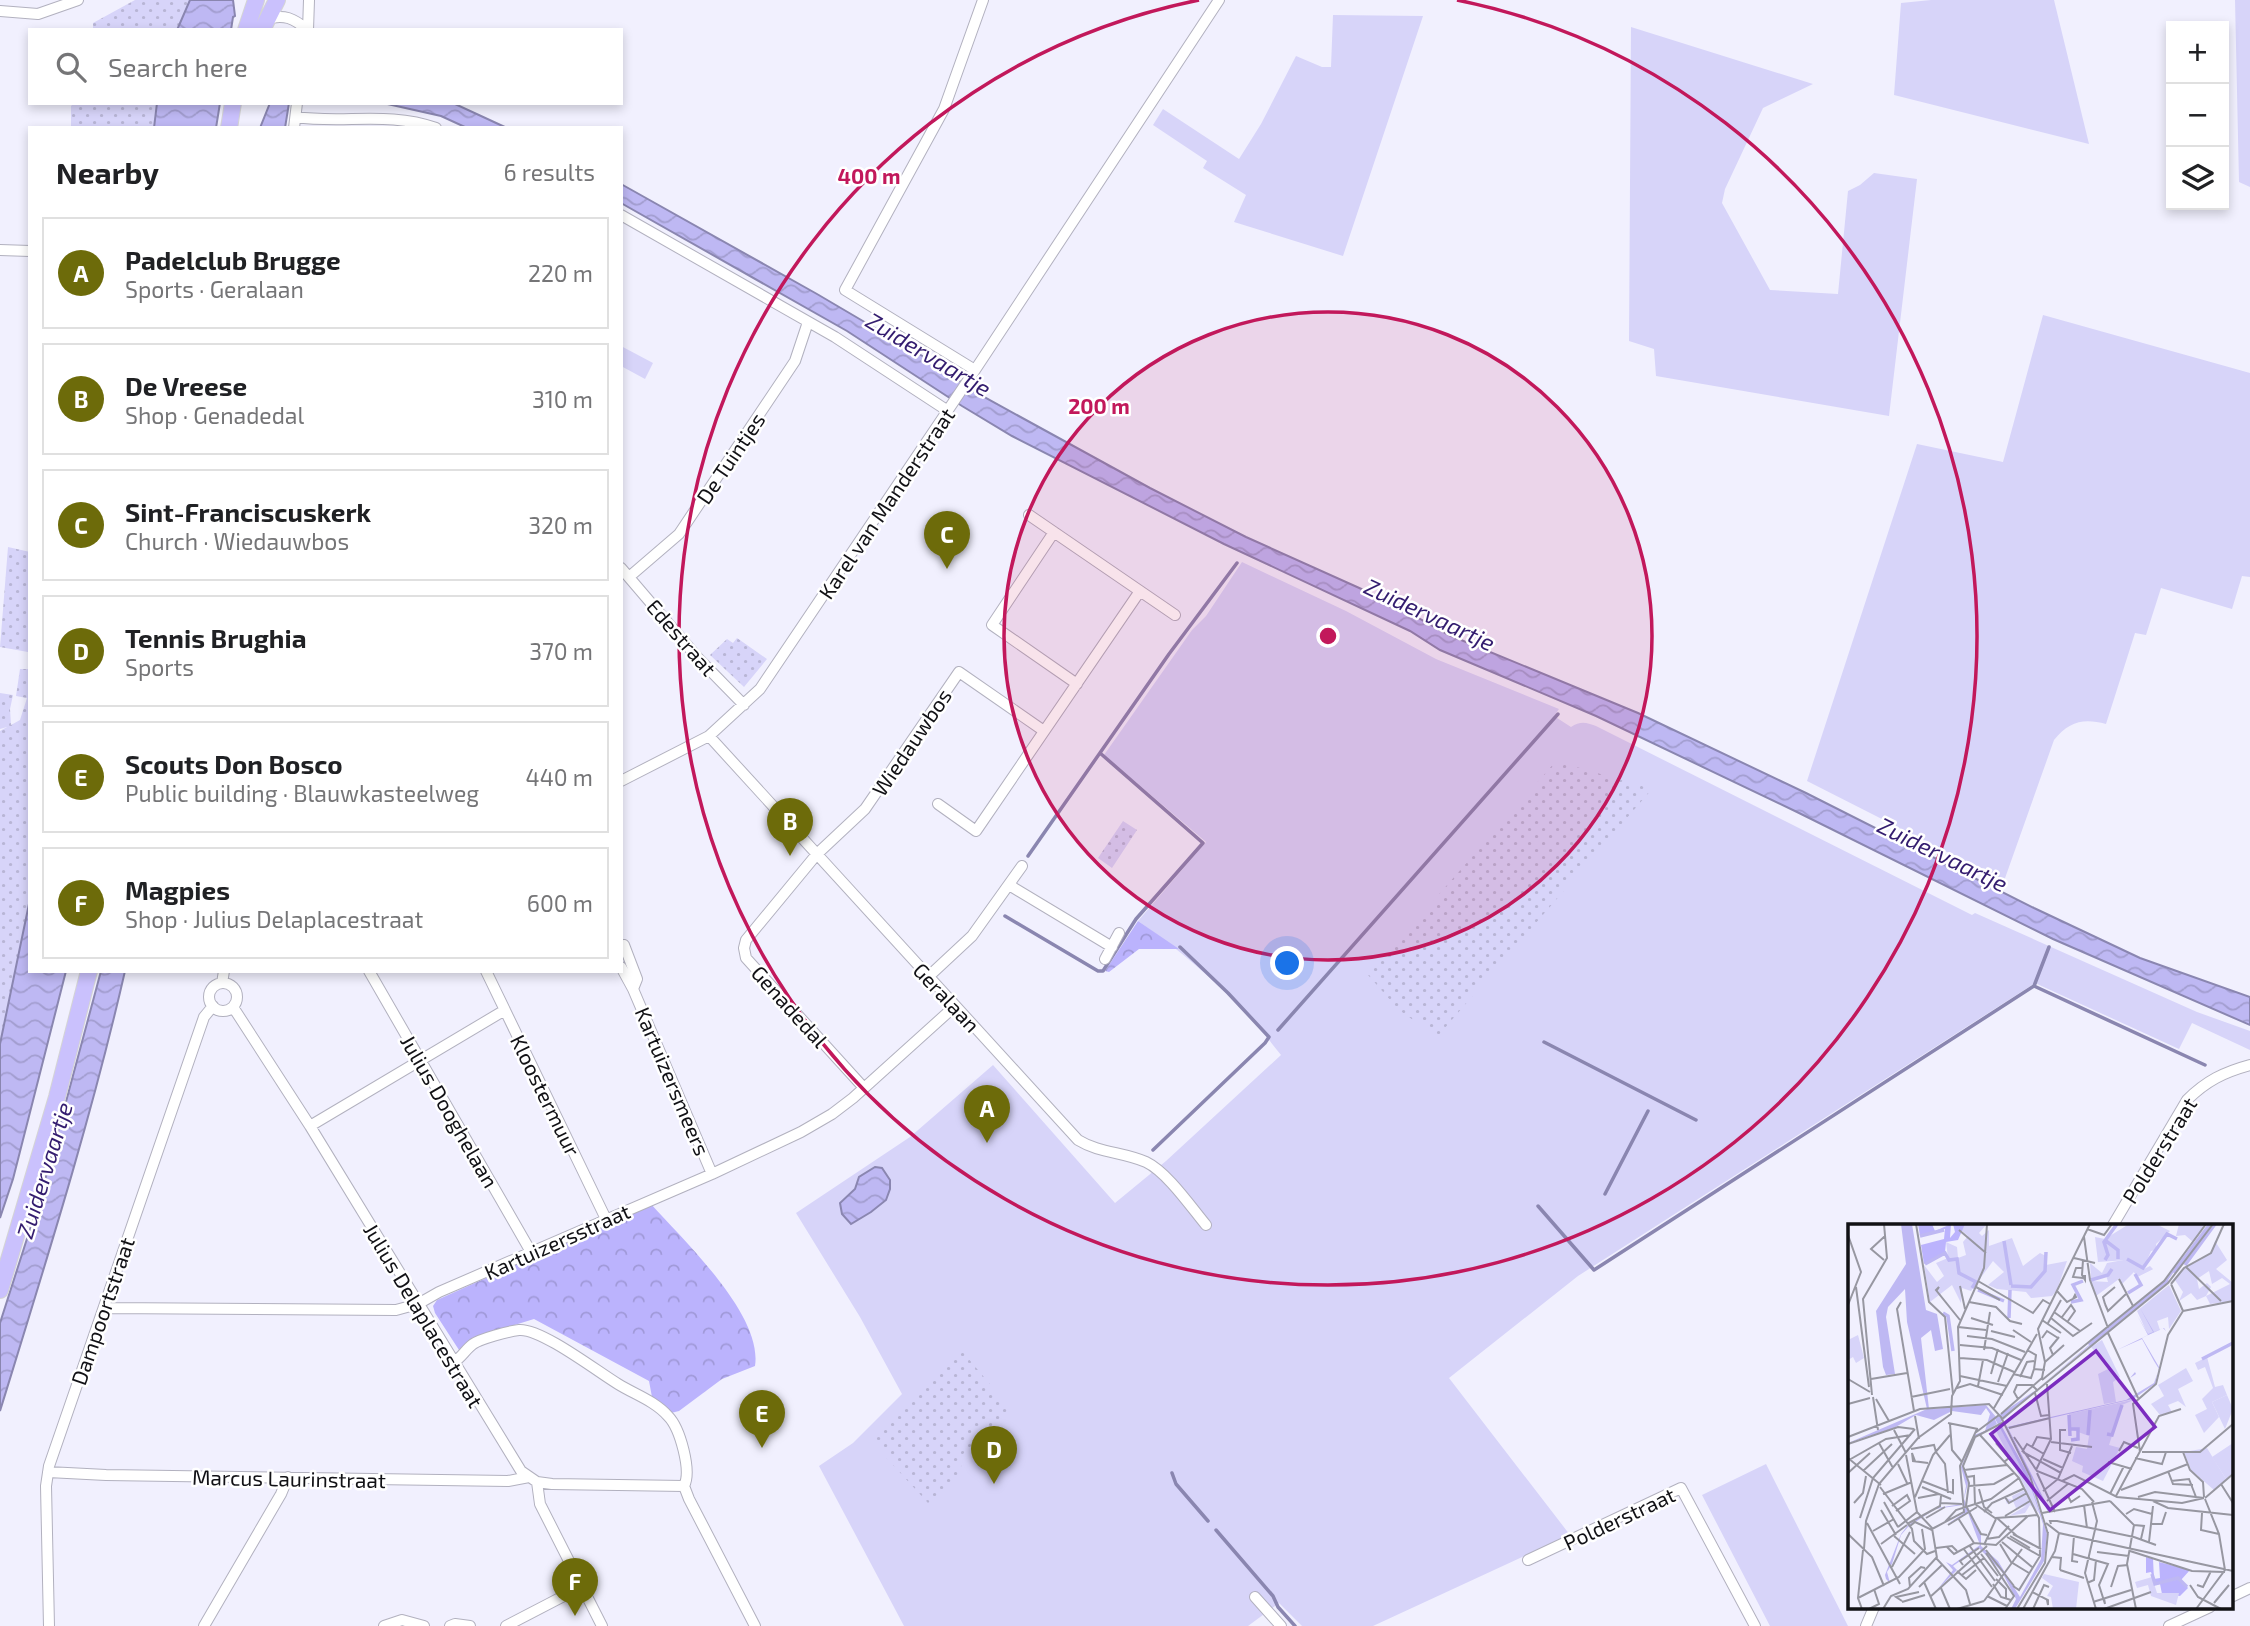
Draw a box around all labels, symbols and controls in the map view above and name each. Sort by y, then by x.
map controls [2166,21,2229,210]
button: + [2166,21,2229,84]
search box [28,28,623,105]
icon: search [52,48,90,86]
text: Search here [108,51,248,82]
button: − [2166,84,2229,147]
button: layers [2166,147,2229,210]
text: Nearby [56,154,159,190]
text: 6 results [504,158,595,186]
text: 400 m [838,163,900,188]
text: Padelclub Brugge [125,244,341,275]
text: A [73,259,89,287]
text: 220 m [528,259,593,287]
text: Sports · Geralaan [125,275,304,303]
water label: Zuidervaartje [861,306,997,402]
text: De Vreese [125,370,247,401]
text: B [74,385,88,413]
text: 310 m [532,385,593,413]
text: 200 m [1068,393,1130,418]
text: Shop · Genadedal [125,401,304,429]
street label: Karel van Manderstraat [813,403,959,603]
street label: De Tuintjes [690,408,770,509]
text: Sint-Franciscuskerk [125,496,371,527]
text: C [74,511,88,539]
text: 320 m [528,511,593,539]
pin: C [924,511,970,569]
text: Church · Wiedauwbos [125,527,349,555]
water label: Zuidervaartje [1360,572,1500,656]
street label: Edestraat [642,594,722,680]
text: Tennis Brughia [125,622,306,653]
centre of rings [1316,624,1340,648]
text: D [73,637,89,665]
text: 370 m [529,637,593,665]
text: Sports [125,653,194,681]
street label: Wiedauwbos [866,684,956,800]
text: Scouts Don Bosco [125,748,343,779]
text: E [74,763,88,791]
text: 440 m [526,763,593,791]
text: Public building · Blauwkasteelweg [125,779,479,807]
pin: B [767,798,813,856]
water label: Zuidervaartje [1874,811,2012,897]
text: Magpies [125,874,230,905]
text: F [75,889,87,917]
text: 600 m [527,889,593,917]
text: Shop · Julius Delaplacestraat [125,905,423,933]
your location [1270,946,1304,980]
street label: Geralaan [909,957,985,1037]
street label: Genadedal [747,960,834,1053]
street label: Kartuizersmeers [631,1003,715,1159]
street label: Julius Dooghelaan [396,1030,504,1192]
street label: Kloostermuur [506,1030,586,1160]
pin: A [964,1085,1010,1143]
street label: Polderstraat [2117,1092,2201,1208]
water label: Zuidervaartje [10,1099,78,1241]
street label: Kartuizersstraat [480,1198,634,1284]
street label: Julius Delaplacestraat [359,1218,489,1412]
inset map [1848,1224,2232,1608]
street label: Dampoortstraat [65,1234,139,1388]
pin: E [739,1390,785,1448]
pin: D [971,1426,1017,1484]
street label: Marcus Laurinstraat [192,1464,386,1492]
street label: Polderstraat [1559,1481,1679,1555]
pin: F [552,1558,598,1616]

